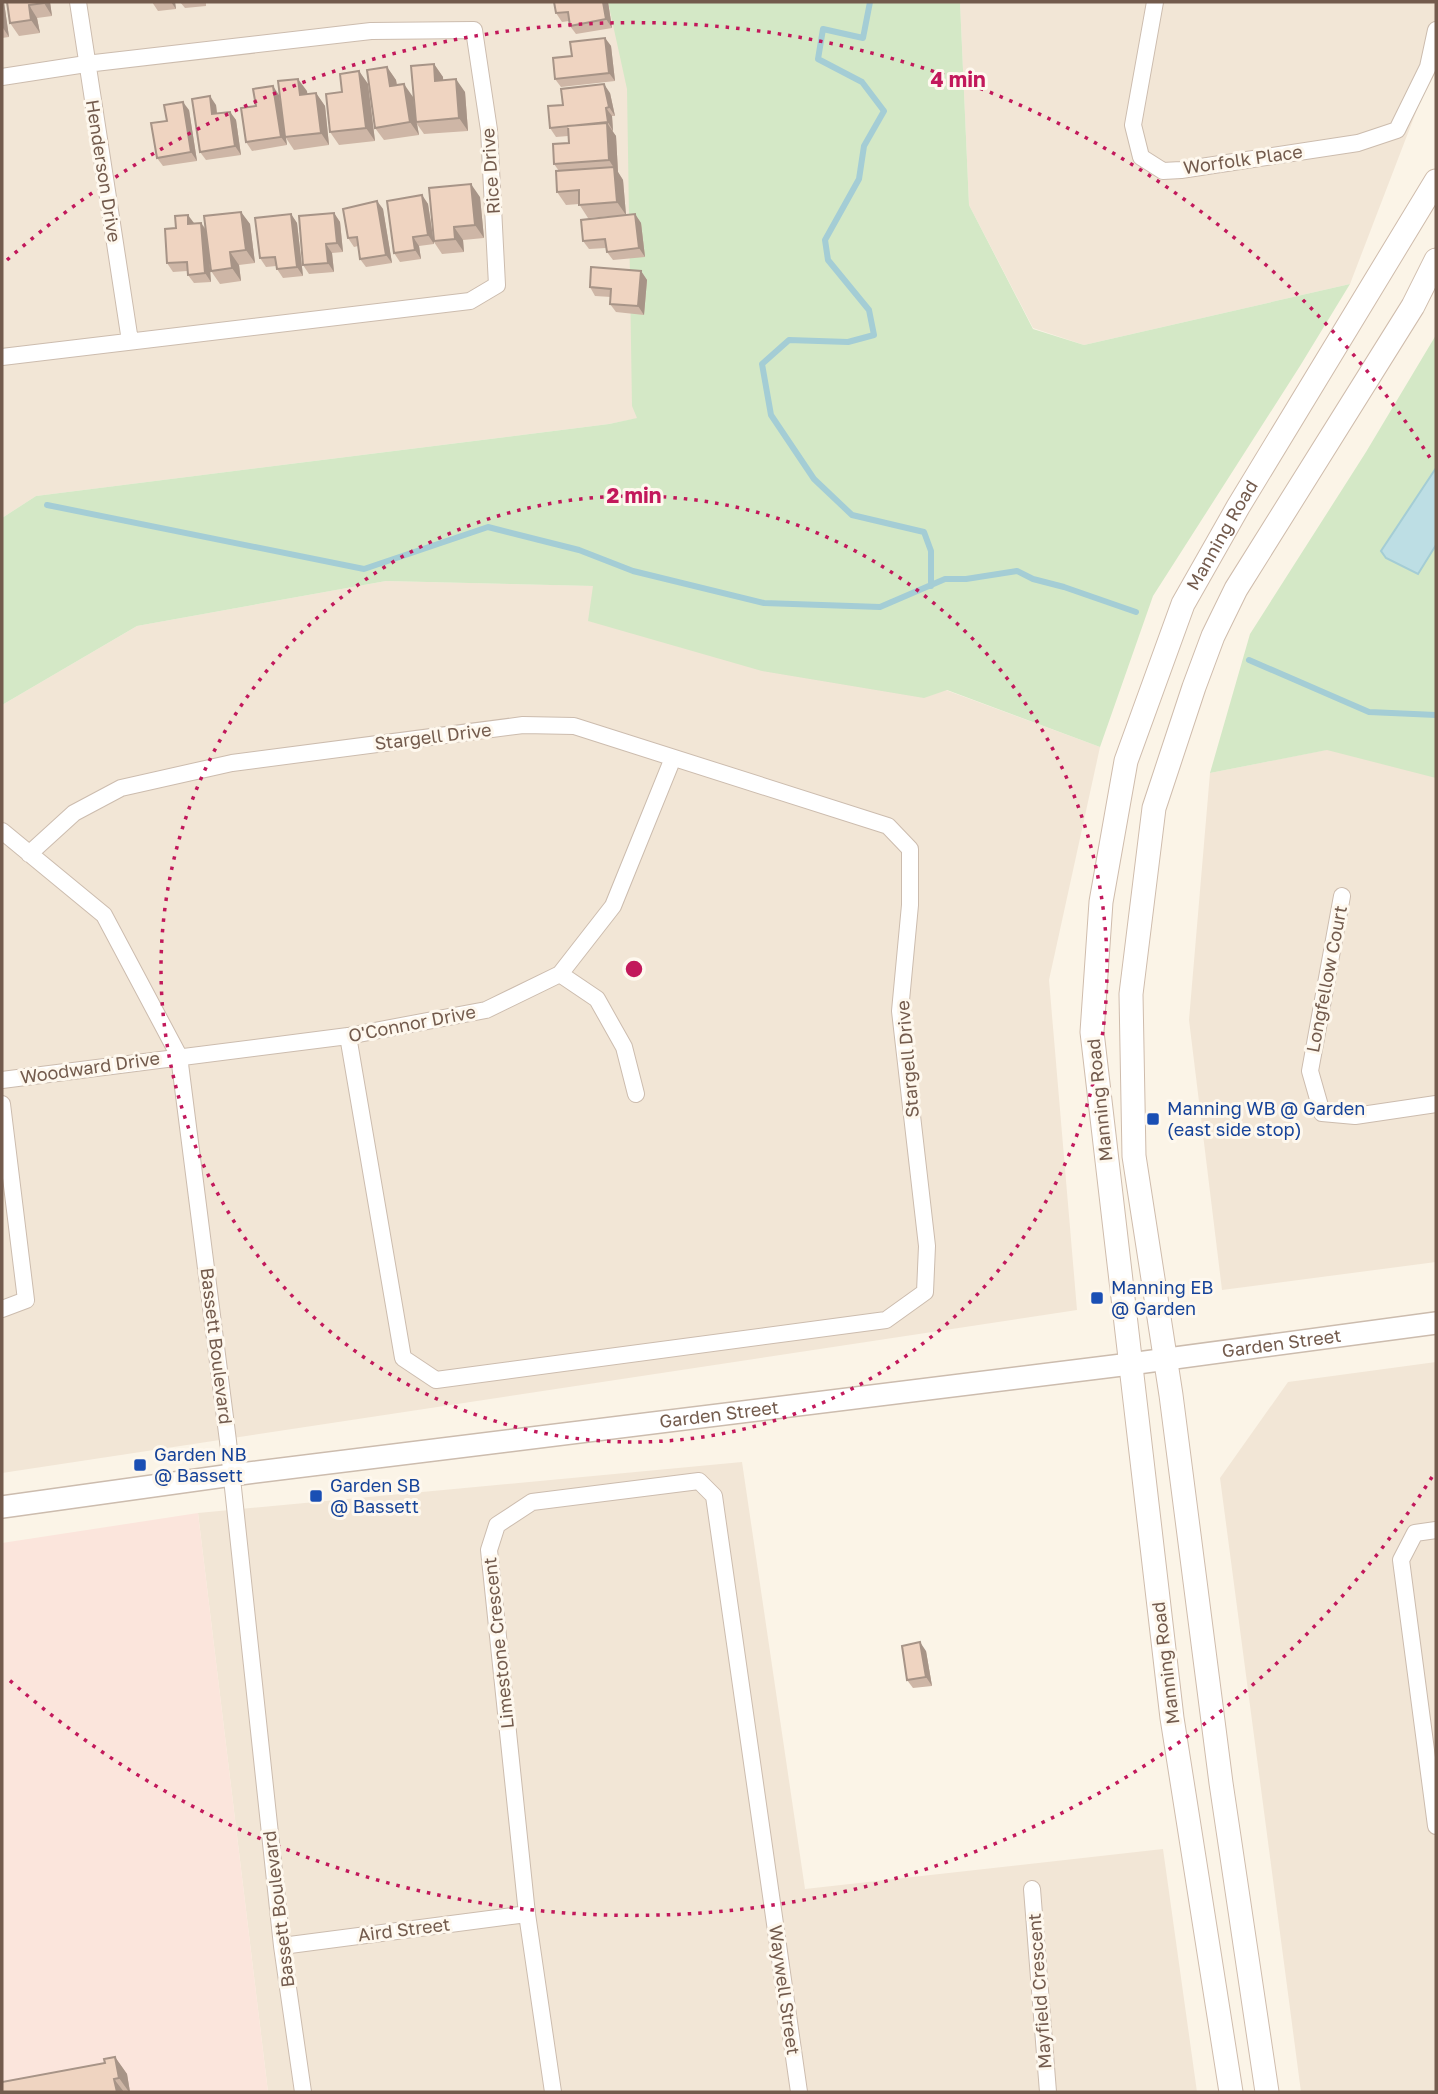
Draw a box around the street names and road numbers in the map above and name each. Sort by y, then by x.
street label: Henderson Drive [82,98,126,244]
street label: Rice Drive [476,127,504,215]
street label: Worfolk Place [1182,140,1304,178]
street label: Manning Road [1181,476,1262,594]
street label: Stargell Drive [373,718,493,754]
street label: Longfellow Court [1301,903,1351,1054]
street label: O'Connor Drive [346,1000,477,1046]
street label: Stargell Drive [891,1000,923,1119]
street label: Manning Road [1082,1038,1116,1163]
street label: Woodward Drive [19,1046,161,1088]
street label: Bassett Boulevard [196,1266,238,1425]
street label: Garden Street [1220,1324,1342,1362]
street label: Garden Street [658,1396,780,1432]
street label: Limestone Crescent [478,1556,518,1730]
street label: Manning Road [1147,1601,1183,1726]
street label: Bassett Boulevard [257,1830,299,1989]
street label: Aird Street [357,1912,451,1946]
street label: Mayfield Crescent [1023,1912,1055,2070]
street label: Waywell Street [765,1923,805,2056]

